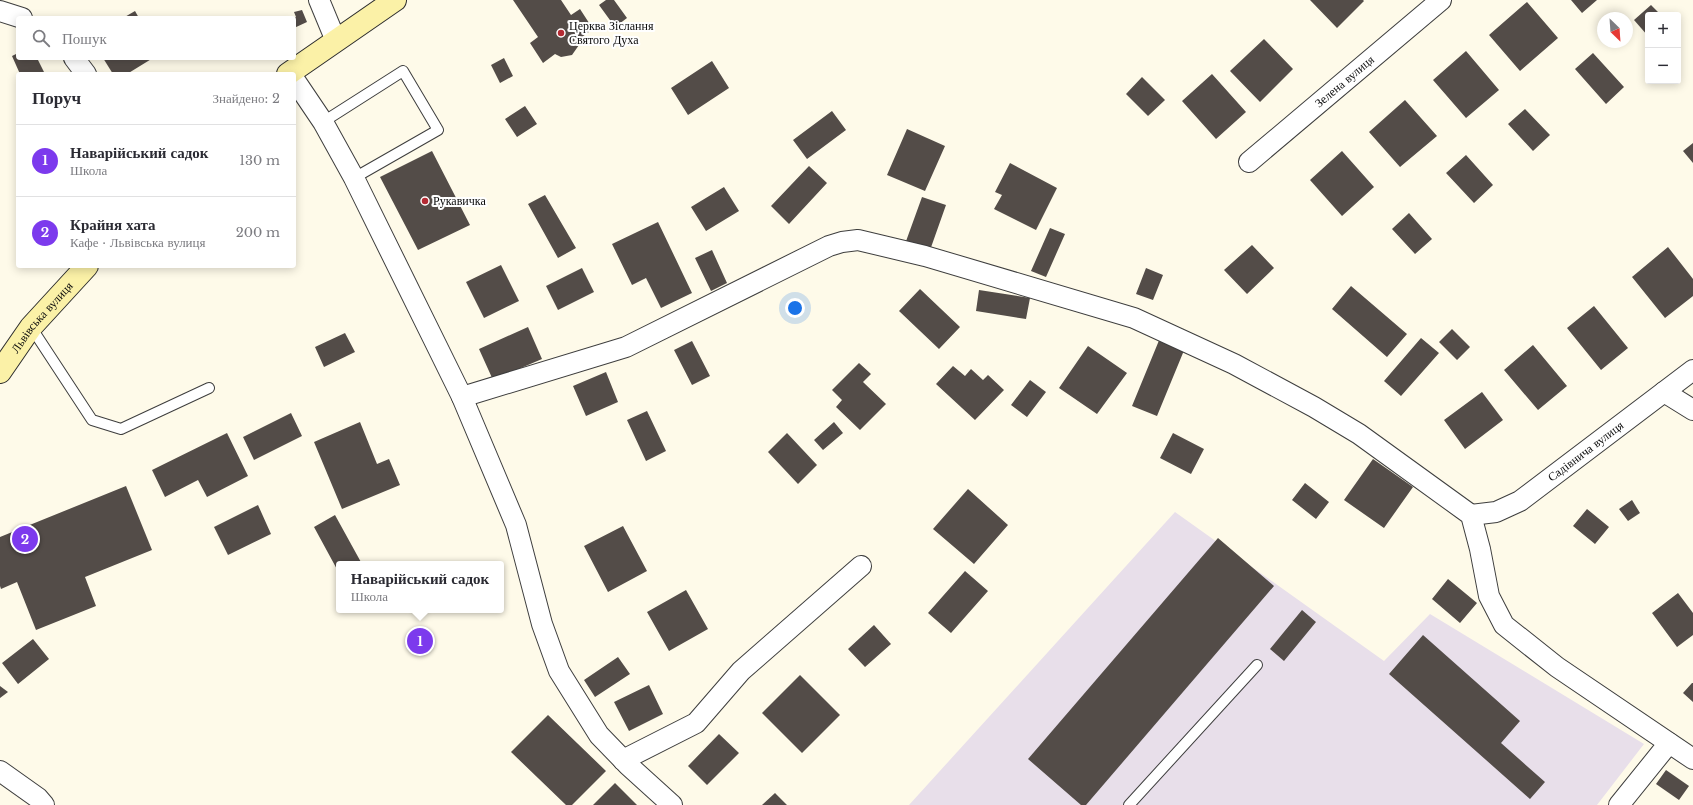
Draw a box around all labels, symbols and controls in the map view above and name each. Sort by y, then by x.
north arrow [1597,12,1633,48]
map controls [1645,12,1681,84]
button: + [1645,12,1681,48]
search box [16,16,296,60]
place label: Церква Зіслання Святого Духа [569,18,654,47]
icon: search [30,27,52,49]
marker: Церква Зіслання Святого Духа [556,28,566,38]
text: Пошук [62,29,107,48]
button: − [1645,48,1681,84]
street label: Зелена вулиця [1311,51,1377,110]
text: Поруч [32,88,81,109]
text: Знайдено: 2 [213,90,280,107]
text: Наварійський садок [70,143,209,162]
text: 1 [42,152,48,169]
text: 130 m [239,152,280,169]
text: Школа [70,162,107,179]
place label: Рукавичка [433,193,486,208]
marker: Рукавичка [420,196,430,206]
text: Крайня хата [70,215,156,234]
text: 2 [41,224,49,241]
text: 200 m [236,224,280,241]
text: Кафе · Львівська вулиця [70,234,206,251]
street label: Львівська вулиця [7,278,76,356]
your location [785,298,805,318]
street label: Садівнича вулиця [1544,417,1627,484]
pin: 2 [12,524,38,554]
popup [336,561,504,613]
text: Наварійський садок [351,569,489,588]
text: Школа [351,588,388,605]
pin: 1 [407,626,433,656]

